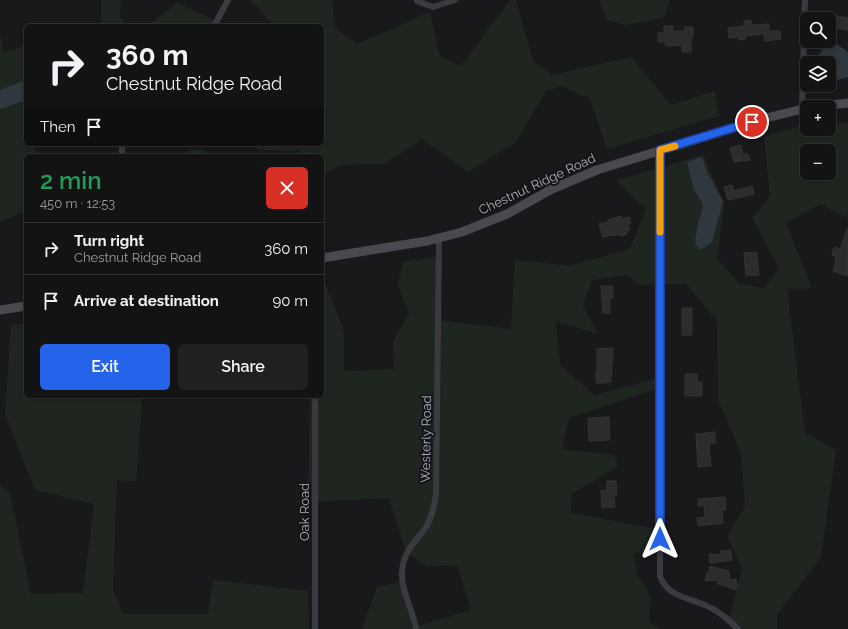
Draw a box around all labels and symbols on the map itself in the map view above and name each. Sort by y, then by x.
pin [735,105,769,139]
street label: Chestnut Ridge Road [476,150,598,218]
street label: Westerly Road [418,395,434,483]
street label: Oak Road [297,483,312,541]
position arrow [639,518,681,560]

